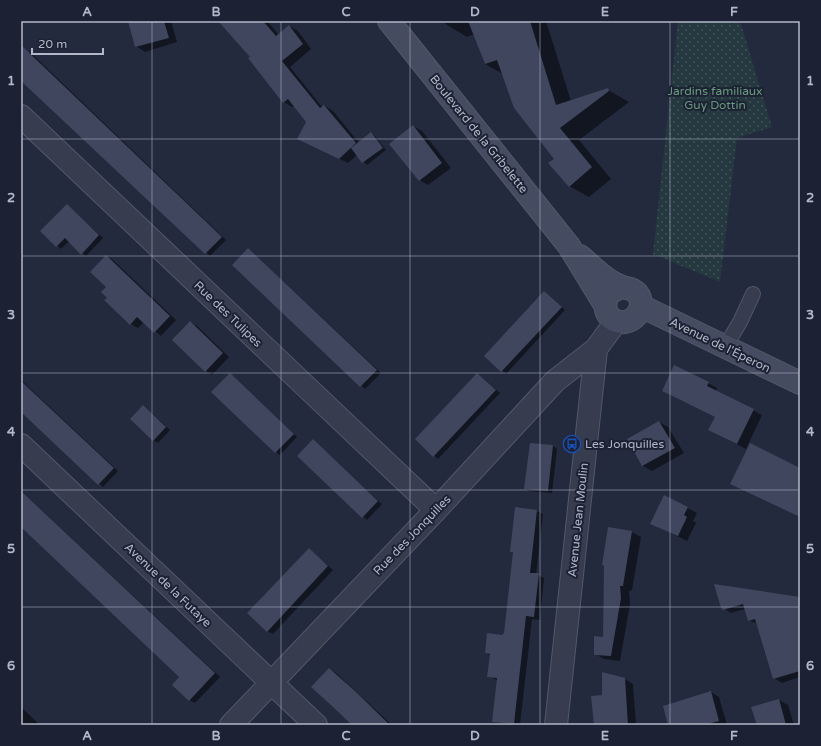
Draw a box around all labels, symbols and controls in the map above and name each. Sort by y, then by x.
text: A [82,4,92,20]
text: B [211,4,221,20]
text: C [341,4,351,20]
text: D [470,4,480,20]
text: E [601,4,609,20]
text: F [730,4,738,20]
scale bar [32,30,103,56]
text: 20 m [38,37,67,51]
street label: Boulevard de la Gribelette [427,72,531,196]
text: 1 [7,73,15,89]
text: 1 [806,73,814,89]
park label: Jardins familiaux Guy Dottin [668,84,762,112]
text: 2 [7,190,15,206]
text: 2 [806,190,814,206]
street label: Rue des Tulipes [191,278,265,350]
text: 3 [7,307,15,323]
text: 3 [806,307,814,323]
street label: Avenue de l'Éperon [667,315,773,375]
text: 4 [7,424,16,440]
text: 4 [806,424,815,440]
bus stop icon: Les Jonquilles [562,434,582,454]
place label: Les Jonquilles [585,437,664,451]
street label: Avenue Jean Moulin [565,462,591,578]
street label: Rue des Jonquilles [370,492,454,578]
street label: Avenue de la Futaye [122,540,214,630]
text: 5 [7,541,15,557]
text: 5 [806,541,814,557]
text: 6 [7,658,15,674]
text: 6 [806,658,814,674]
text: A [82,728,92,744]
text: B [211,728,221,744]
text: C [341,728,351,744]
text: D [470,728,480,744]
text: E [601,728,609,744]
text: F [730,728,738,744]

